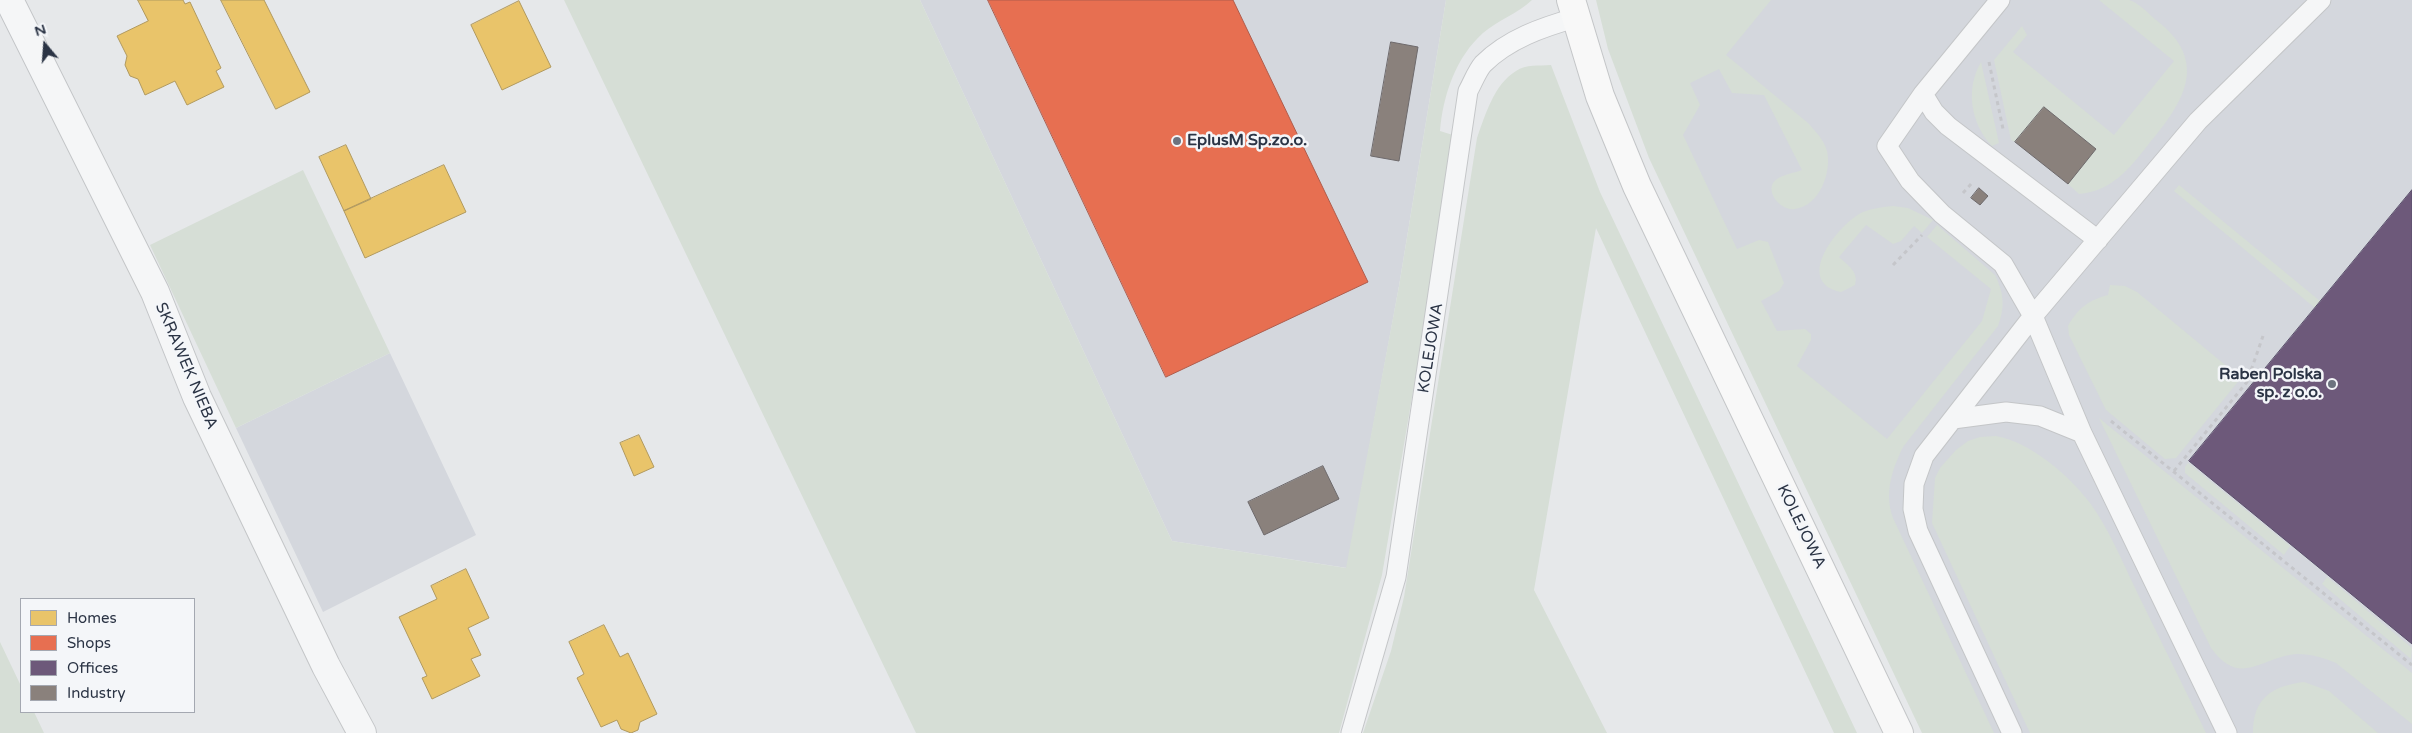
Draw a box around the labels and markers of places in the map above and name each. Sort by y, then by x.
place label: EplusM Sp.zo.o. [1187,131,1307,151]
marker: EplusM Sp.zo.o. [1171,135,1183,147]
place label: Raben Polska sp. z o.o. [2219,365,2322,403]
marker: Raben Polska sp. z o.o. [2326,378,2338,390]

